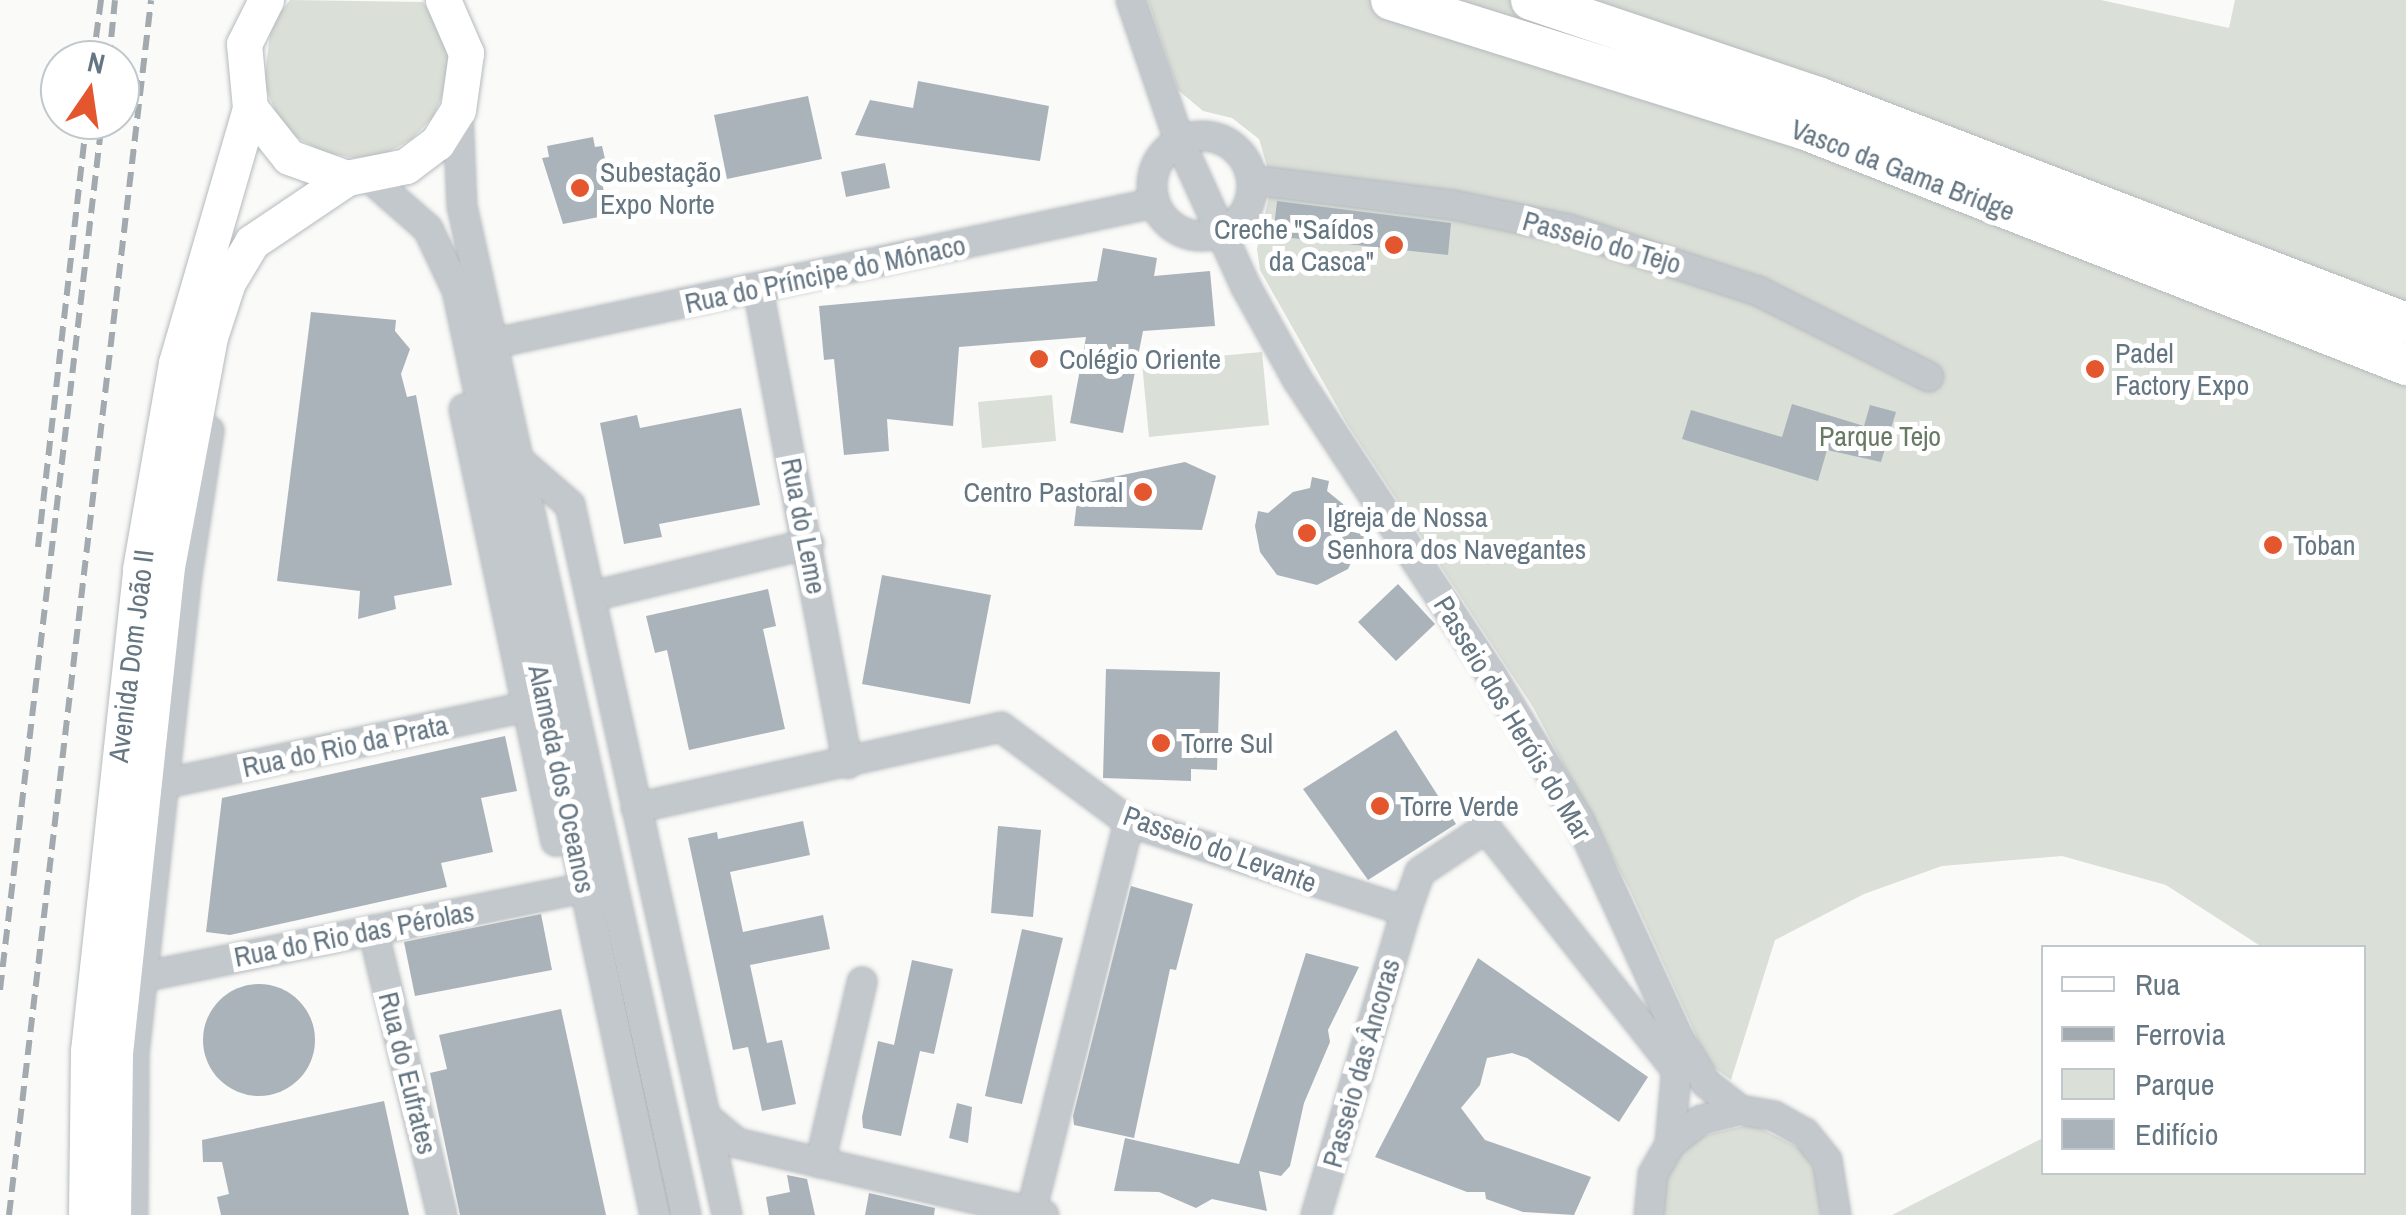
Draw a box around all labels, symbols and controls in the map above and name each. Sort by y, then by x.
north arrow [40,40,140,140]
text: N [84,42,109,83]
street label: Vasco da Gama Bridge [1786,112,2020,228]
place label: Subestação Expo Norte [600,155,721,221]
marker: Subestação Expo Norte [569,177,591,199]
street label: Passeio do Tejo [1519,203,1685,281]
place label: Creche "Saídos da Casca" [1214,212,1374,278]
street label: Rua do Príncipe do Mónaco [682,228,968,320]
marker: Creche "Saídos da Casca" [1383,234,1405,256]
place label: Padel Factory Expo [2115,336,2249,402]
place label: Colégio Oriente [1059,342,1221,376]
marker: Colégio Oriente [1028,348,1050,370]
marker: Padel Factory Expo [2084,358,2106,380]
park label: Parque Tejo [1819,419,1941,453]
street label: Rua do Leme [774,455,834,597]
place label: Centro Pastoral [963,475,1123,509]
marker: Centro Pastoral [1132,481,1154,503]
place label: Igreja de Nossa Senhora dos Navegantes [1327,500,1586,566]
marker: Igreja de Nossa Senhora dos Navegantes [1296,522,1318,544]
place label: Toban [2293,528,2356,562]
marker: Toban [2262,534,2284,556]
street label: Avenida Dom João II [101,548,161,764]
street label: Passeio dos Heróis do Mar [1427,590,1599,846]
street label: Alameda dos Oceanos [521,662,603,896]
street label: Rua do Rio da Prata [239,708,451,784]
place label: Torre Sul [1181,726,1273,760]
marker: Torre Sul [1150,732,1172,754]
place label: Torre Verde [1400,789,1519,823]
marker: Torre Verde [1369,795,1391,817]
street label: Passeio do Levante [1119,799,1321,899]
street label: Rua do Rio das Pérolas [231,894,477,974]
legend [2041,945,2366,1175]
street label: Passeio das Âncoras [1315,954,1407,1172]
text: Rua [2135,964,2180,1004]
street label: Rua do Eufrates [372,988,444,1158]
text: Ferrovia [2135,1014,2225,1054]
text: Parque [2135,1064,2214,1104]
text: Edifício [2135,1114,2218,1154]

